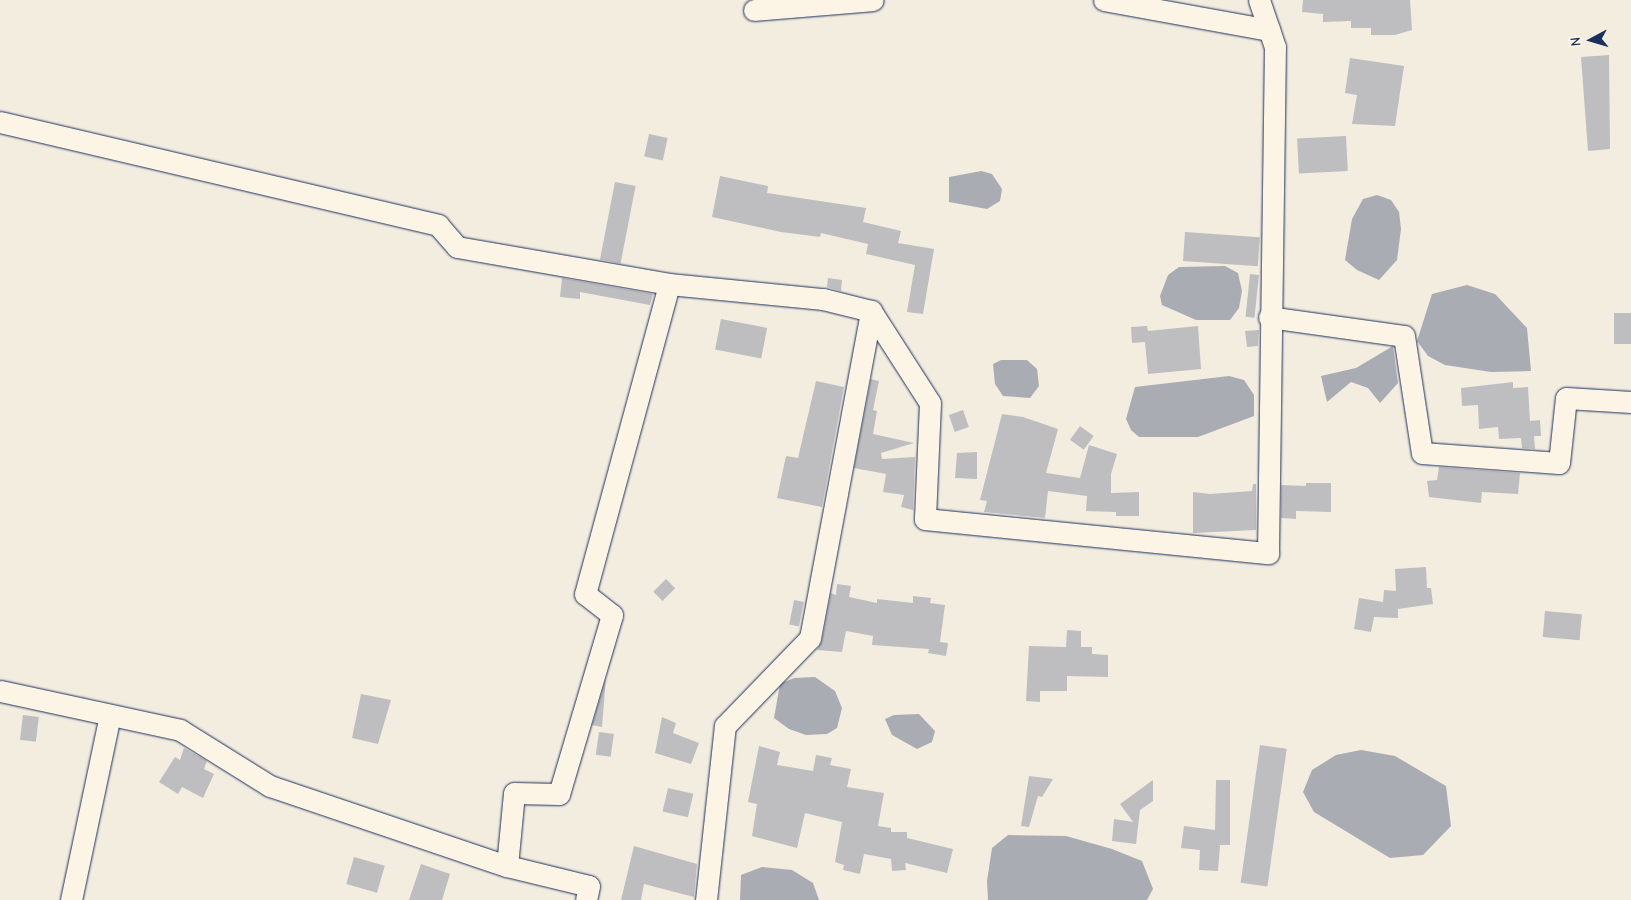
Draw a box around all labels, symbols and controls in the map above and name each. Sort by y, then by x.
north arrow [1566,15,1616,65]
text: N [1567,36,1585,47]

